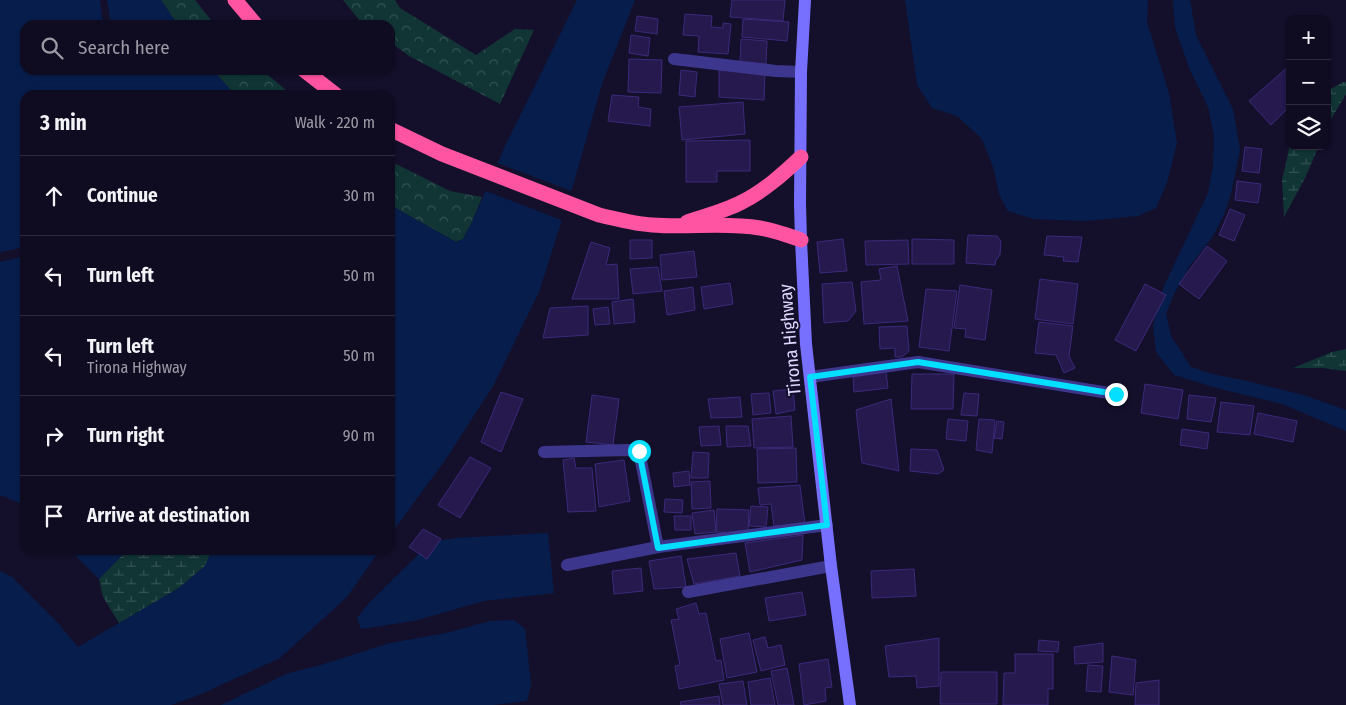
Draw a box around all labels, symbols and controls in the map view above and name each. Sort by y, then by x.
map controls [1286,15,1331,150]
button: + [1286,15,1331,60]
search box [20,20,395,75]
icon: search [38,34,66,62]
text: Search here [78,36,170,59]
button: − [1286,60,1331,105]
button: layers [1286,105,1331,150]
text: 3 min [40,110,87,136]
text: Walk · 220 m [295,113,375,132]
icon: ahead [40,182,68,210]
text: Continue [87,184,158,207]
text: 30 m [343,186,375,205]
icon: left [40,262,68,290]
text: Turn left [87,264,154,287]
text: 50 m [343,266,375,285]
street label: Tirona Highway [774,283,806,397]
text: Turn left [87,335,154,358]
icon: left [40,342,68,370]
text: 50 m [343,346,375,365]
text: Tirona Highway [87,358,187,377]
route end [1105,383,1128,406]
icon: right [40,422,68,450]
text: Turn right [87,424,164,447]
text: 90 m [343,426,375,445]
route start [628,440,651,463]
icon: arrive [40,502,68,530]
text: Arrive at destination [87,504,250,527]

